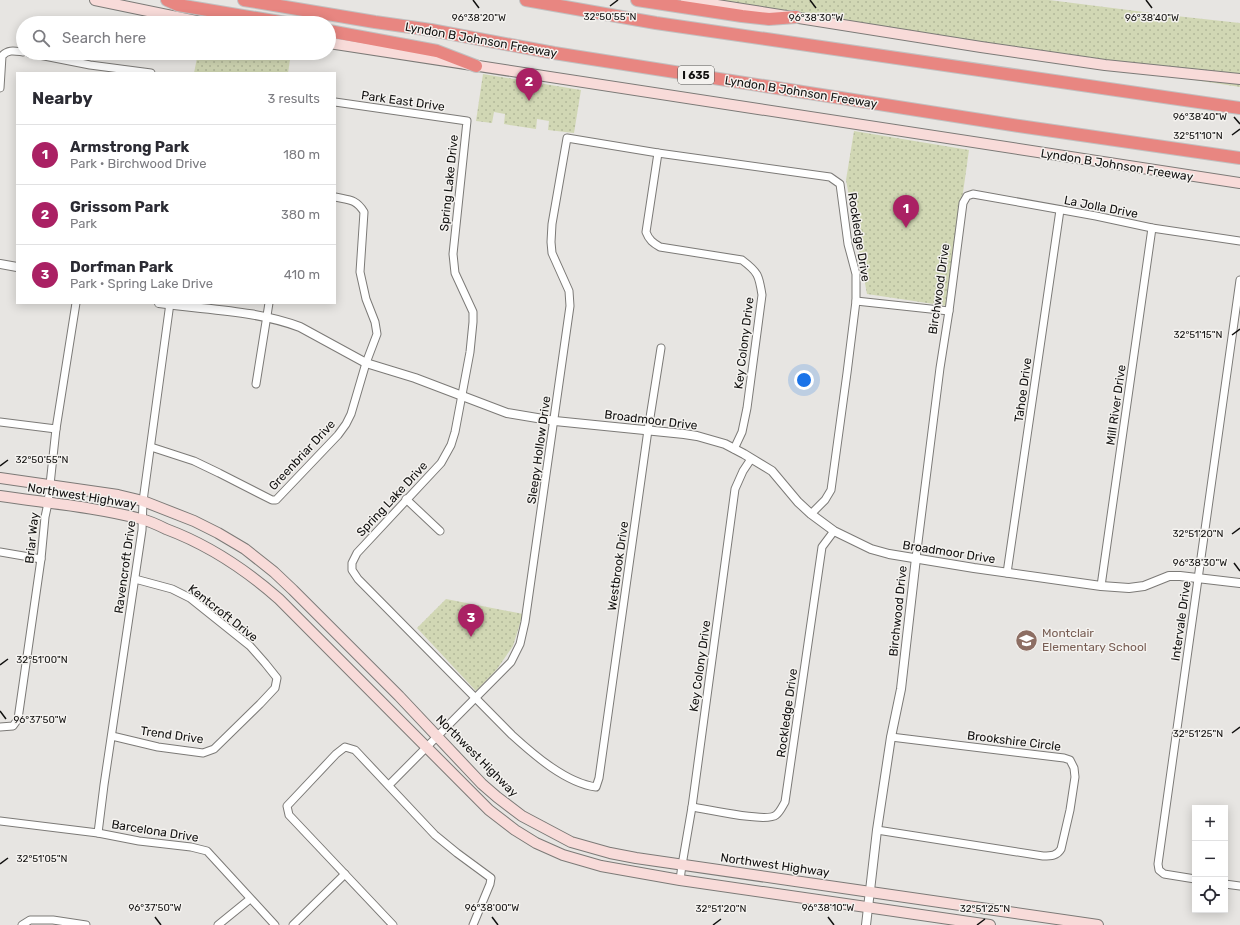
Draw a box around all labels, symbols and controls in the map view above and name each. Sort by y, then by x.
text: 32°50'55"N [584,11,636,23]
text: 96°38'20"W [452,12,506,24]
text: 96°38'30"W [789,12,843,24]
text: 96°38'40"W [1125,12,1179,24]
search box [16,16,336,60]
street label: Lyndon B Johnson Freeway [404,20,558,60]
icon: search [30,27,52,49]
text: Search here [62,29,146,47]
road number: I 635 [678,66,714,84]
pin: 2 [516,68,542,101]
street label: Lyndon B Johnson Freeway [724,73,879,111]
text: Nearby [32,88,93,108]
street label: Park East Drive [360,88,446,114]
text: 3 results [268,91,320,106]
text: 96°38'40"W [1173,111,1227,123]
text: 32°51'10"N [1173,130,1223,142]
street label: Spring Lake Drive [437,134,461,232]
text: Armstrong Park [70,138,189,156]
street label: Lyndon B Johnson Freeway [1040,146,1195,184]
text: 1 [42,147,48,162]
text: 180 m [283,147,320,162]
text: Park · Birchwood Drive [70,156,207,171]
street label: Rockledge Drive [845,191,873,283]
street label: La Jolla Drive [1063,193,1139,221]
pin: 1 [893,195,919,228]
text: Grissom Park [70,198,169,216]
text: 2 [41,207,49,222]
text: 380 m [281,207,320,222]
text: Park [70,216,97,231]
street label: Birchwood Drive [926,242,952,335]
text: Dorfman Park [70,258,173,276]
text: 3 [41,267,49,282]
text: 410 m [284,267,320,282]
text: Park · Spring Lake Drive [70,276,213,291]
street label: Key Colony Drive [731,296,757,390]
text: 32°51'15"N [1174,329,1223,341]
street label: Tahoe Drive [1012,356,1035,423]
street label: Mill River Drive [1103,364,1129,446]
your location [794,370,814,390]
street label: Sleepy Hollow Drive [524,395,554,505]
street label: Broadmoor Drive [604,407,699,433]
street label: Greenbriar Drive [266,417,338,493]
text: 32°50'55"N [16,454,68,466]
street label: Spring Lake Drive [354,458,430,539]
street label: Northwest Highway [27,480,138,512]
street label: Briar Way [22,511,42,564]
street label: Ravencroft Drive [112,519,138,614]
street label: Westbrook Drive [605,520,631,612]
text: 32°51'20"N [1173,528,1224,540]
street label: Broadmoor Drive [902,538,997,566]
text: 96°38'30"W [1173,557,1227,569]
street label: Birchwood Drive [886,565,910,657]
street label: Intervale Drive [1168,580,1194,662]
street label: Kentcroft Drive [185,581,261,645]
pin: 3 [458,604,484,637]
street label: Key Colony Drive [687,619,713,713]
place label: Montclair Elementary School [1042,626,1147,654]
school or university icon: Montclair Elementary School [1013,627,1039,653]
text: 32°51'00"N [16,654,68,666]
street label: Rockledge Drive [774,667,800,759]
street label: Northwest Highway [433,712,521,800]
text: 96°37'50"W [13,714,67,726]
street label: Trend Drive [140,724,205,746]
street label: Brookshire Circle [966,728,1062,754]
text: 32°51'25"N [1173,728,1223,740]
map controls [1192,805,1228,913]
button: + [1192,805,1228,841]
street label: Barcelona Drive [110,817,200,845]
button: − [1192,841,1228,877]
street label: Northwest Highway [720,850,831,880]
text: 32°51'05"N [17,853,68,865]
button: locate [1192,877,1228,913]
text: 96°37'50"W [128,902,182,914]
text: 96°38'00"W [465,902,519,914]
text: 96°38'10"W [802,902,854,914]
text: 32°51'20"N [696,903,747,915]
text: 32°51'25"N [960,903,1010,915]

